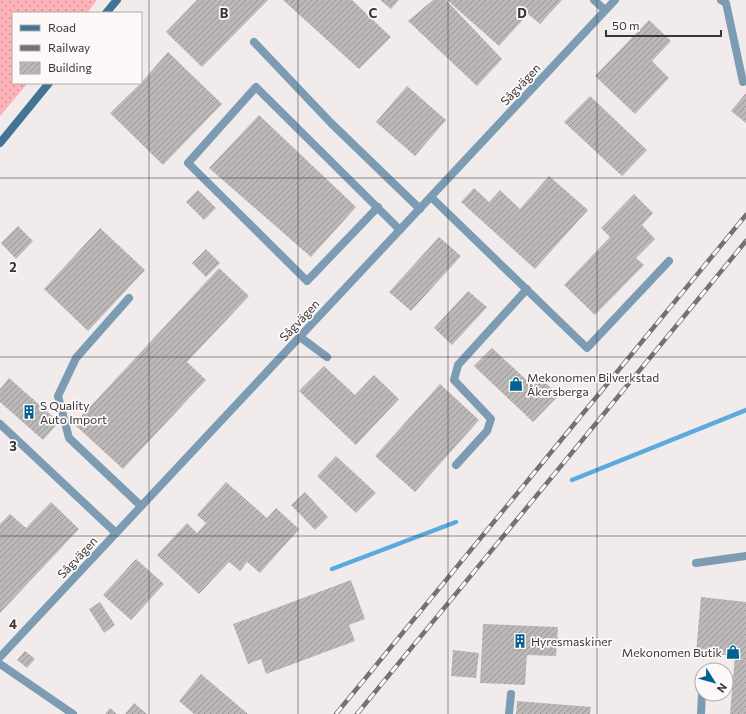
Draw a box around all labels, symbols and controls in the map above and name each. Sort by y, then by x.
text: B [220,5,229,21]
text: C [369,5,378,21]
text: D [517,5,527,21]
legend [12,12,142,84]
scale bar [606,12,721,38]
text: 50 m [612,18,640,32]
text: Road [48,20,76,34]
text: Railway [48,40,90,54]
text: Building [48,60,92,74]
street label: Sågvägen [497,60,543,108]
text: 2 [9,259,17,275]
street label: Sågvägen [276,296,322,344]
place label: Mekonomen Bilverkstad Åkersberga [527,370,659,398]
shop icon: Mekonomen Bilverkstad Åkersberga [508,376,524,392]
place label: S Quality Auto Import [40,398,107,426]
building icon: S Quality Auto Import [21,404,37,420]
text: 3 [9,438,17,454]
street label: Sågvägen [54,533,100,581]
text: 4 [9,616,17,632]
building icon: Hyresmaskiner [512,633,528,649]
place label: Hyresmaskiner [531,634,613,648]
shop icon: Mekonomen Butik [725,644,741,660]
place label: Mekonomen Butik [622,645,722,659]
north arrow [694,662,734,702]
text: N [715,681,730,696]

